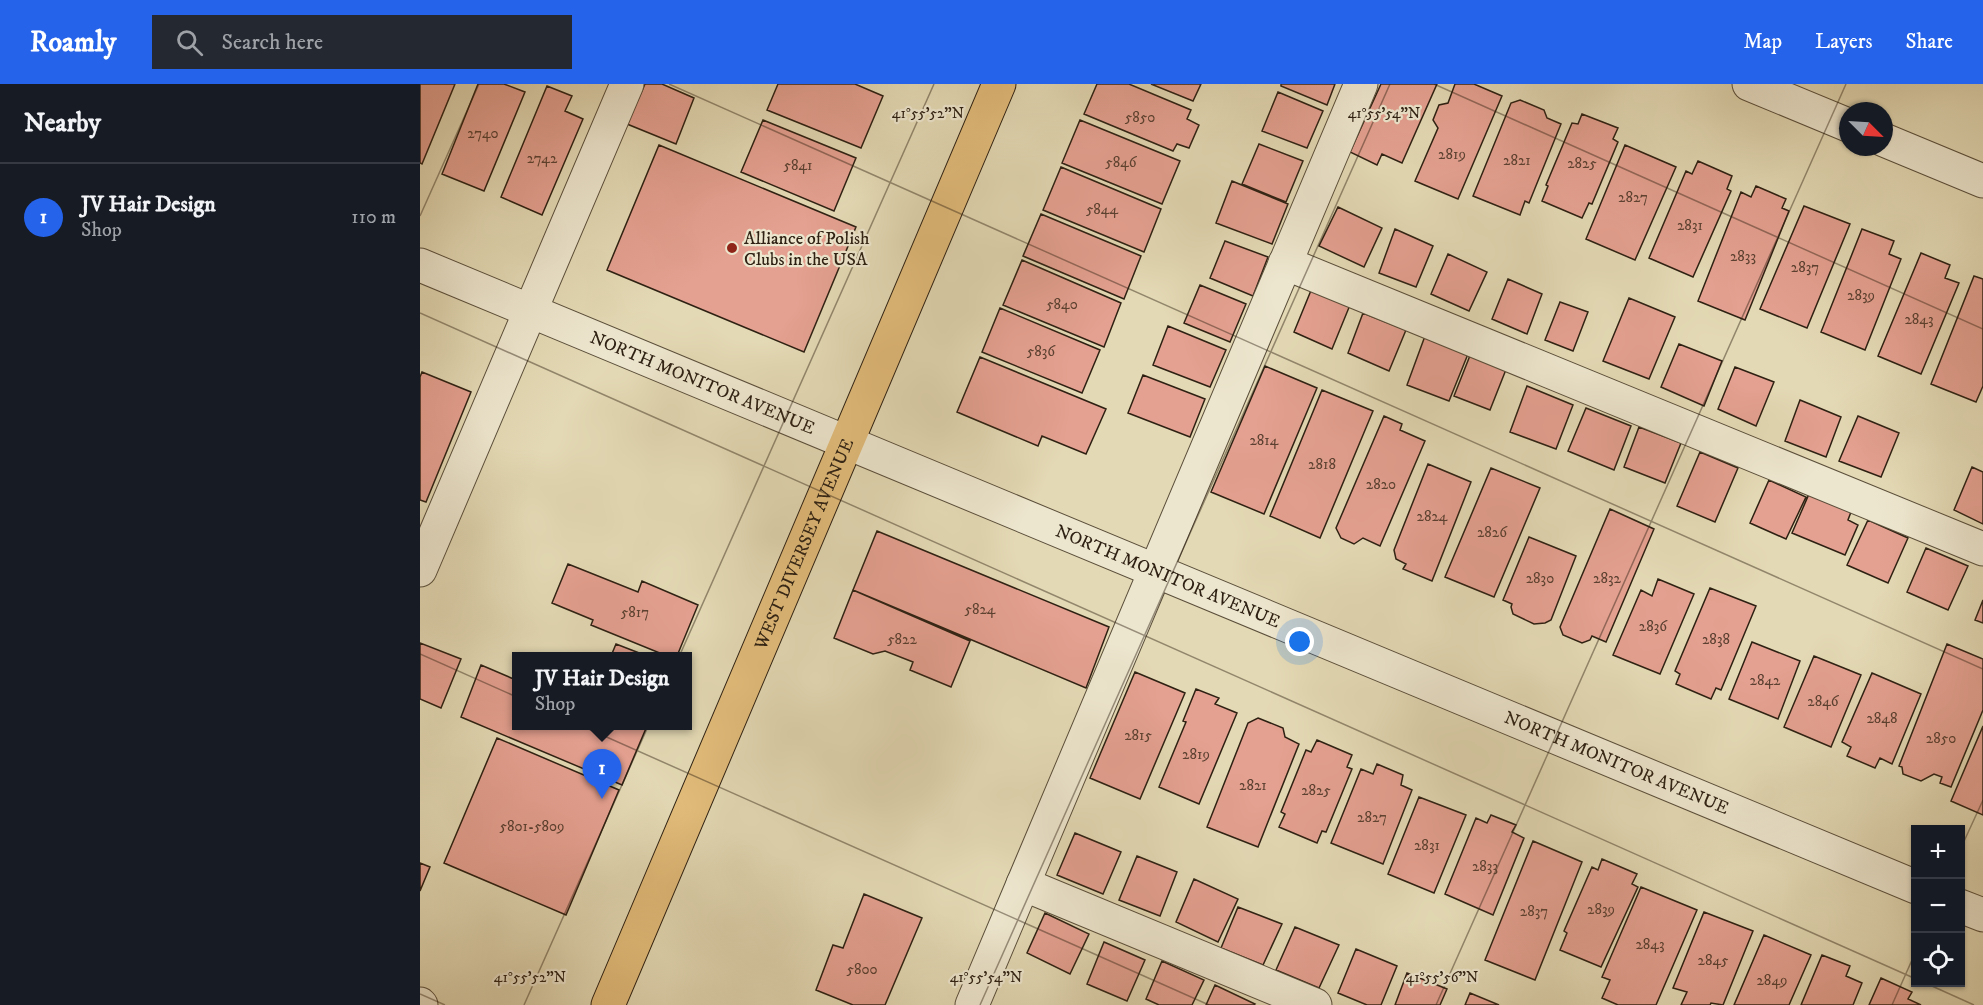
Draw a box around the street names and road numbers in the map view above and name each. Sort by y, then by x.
street label: NORTH MONITOR AVENUE [586,327,818,440]
street label: WEST DIVERSEY AVENUE [750,435,859,654]
street label: NORTH MONITOR AVENUE [1052,520,1283,633]
street label: NORTH MONITOR AVENUE [1501,707,1732,820]

